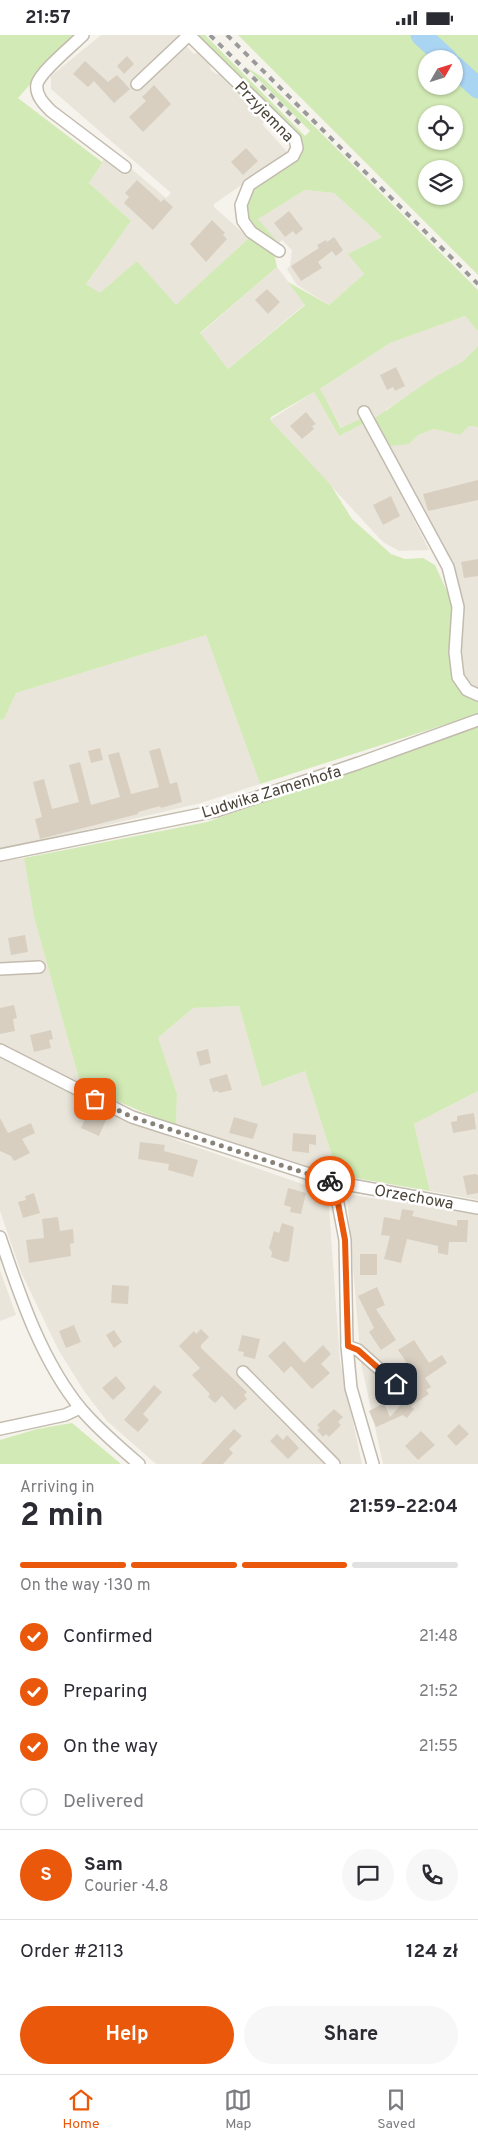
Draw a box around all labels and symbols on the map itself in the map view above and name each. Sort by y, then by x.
north arrow [418,50,462,95]
street label: Przyjemna [230,78,297,147]
street label: Ludwika Zamenhofa [199,762,344,824]
pin [74,1078,116,1120]
courier [305,1156,355,1206]
street label: Orzechowa [372,1181,455,1215]
pin [375,1363,417,1405]

